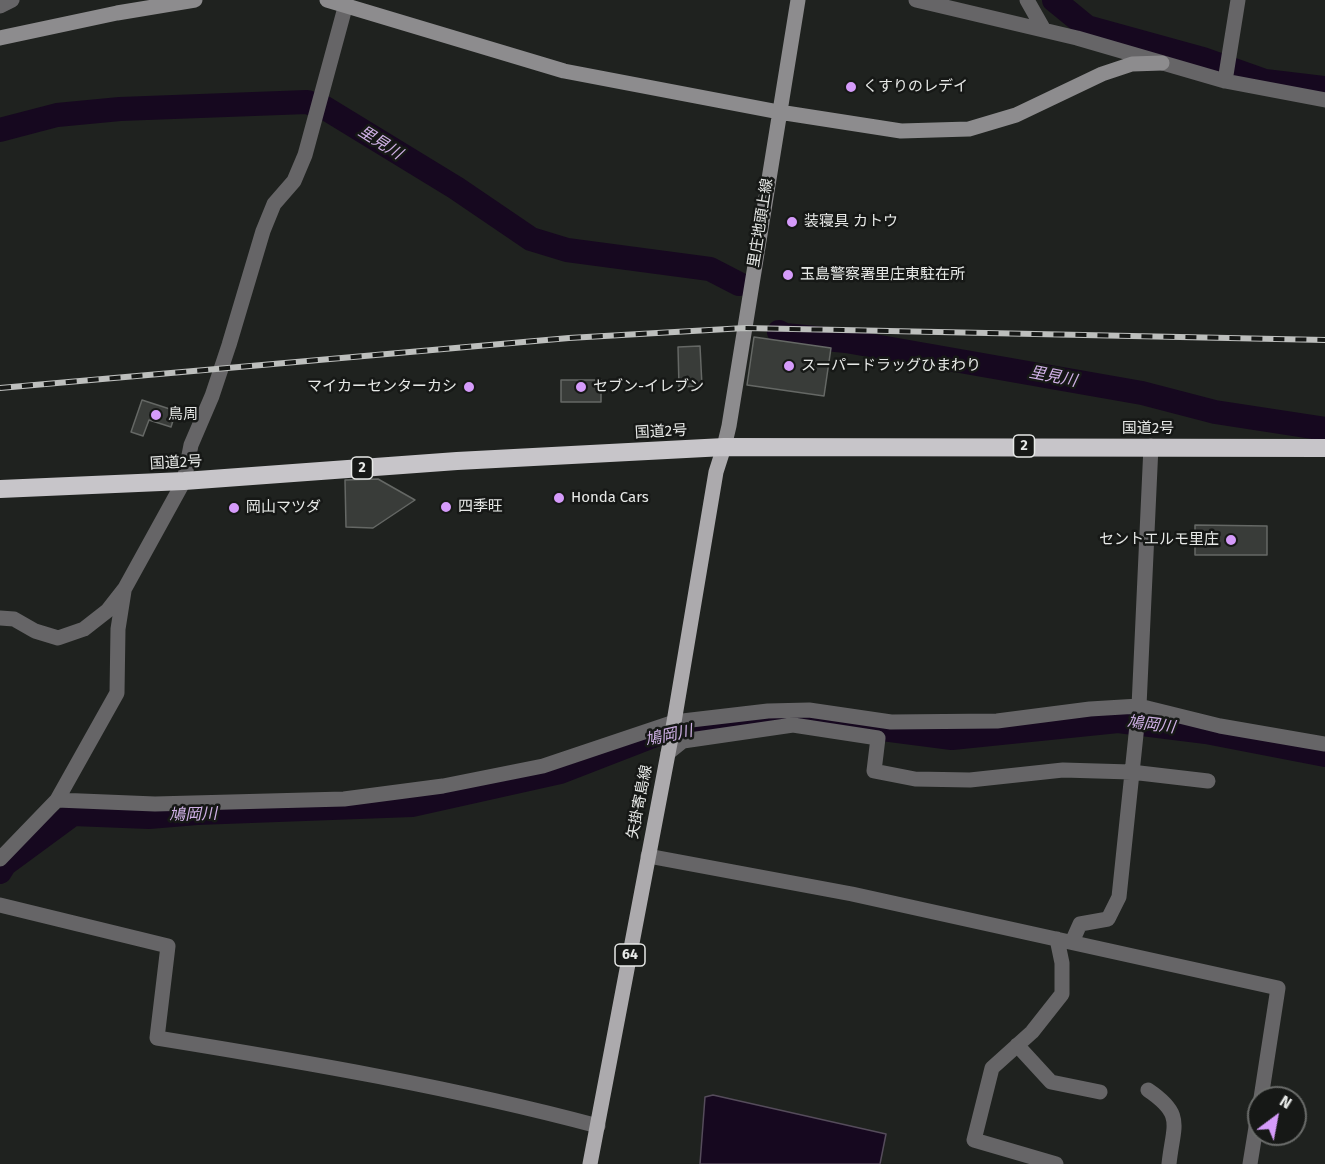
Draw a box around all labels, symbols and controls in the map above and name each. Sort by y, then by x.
place label: くすりのレデイ [863,78,968,96]
marker: くすりのレデイ [844,80,858,94]
water label: 里見川 [355,122,405,164]
street label: 里庄地頭上線 [745,177,777,269]
place label: 装寝具 カトウ [804,213,898,231]
marker: 装寝具 カトウ [785,215,799,229]
place label: 玉島警察署里庄東駐在所 [800,266,965,284]
marker: 玉島警察署里庄東駐在所 [781,268,795,282]
place label: スーパードラッグひまわり [801,357,981,375]
marker: スーパードラッグひまわり [782,359,796,373]
water label: 里見川 [1028,363,1078,391]
place label: マイカーセンターカシ [307,378,457,396]
place label: セブン-イレブン [593,378,704,396]
marker: マイカーセンターカシ [462,380,476,394]
marker: セブン-イレブン [574,380,588,394]
place label: 鳥周 [168,406,198,424]
marker: 鳥周 [149,408,163,422]
street label: 国道2号 [1122,420,1174,438]
street label: 国道2号 [634,422,688,442]
road number: 2 [1014,435,1034,457]
street label: 国道2号 [149,453,203,473]
road number: 2 [352,457,372,479]
place label: Honda Cars [571,489,649,507]
marker: Honda Cars [552,491,566,505]
place label: 四季旺 [458,498,503,516]
place label: 岡山マツダ [246,499,321,517]
marker: 四季旺 [439,500,453,514]
marker: 岡山マツダ [227,501,241,515]
place label: セントエルモ里庄 [1099,531,1219,549]
marker: セントエルモ里庄 [1224,533,1238,547]
water label: 鳩岡川 [1126,713,1176,737]
water label: 鳩岡川 [644,722,694,750]
street label: 矢掛寄島線 [624,763,656,841]
water label: 鳩岡川 [169,805,217,825]
road number: 64 [615,944,645,966]
north arrow [1247,1086,1307,1146]
text: N [1276,1091,1295,1113]

